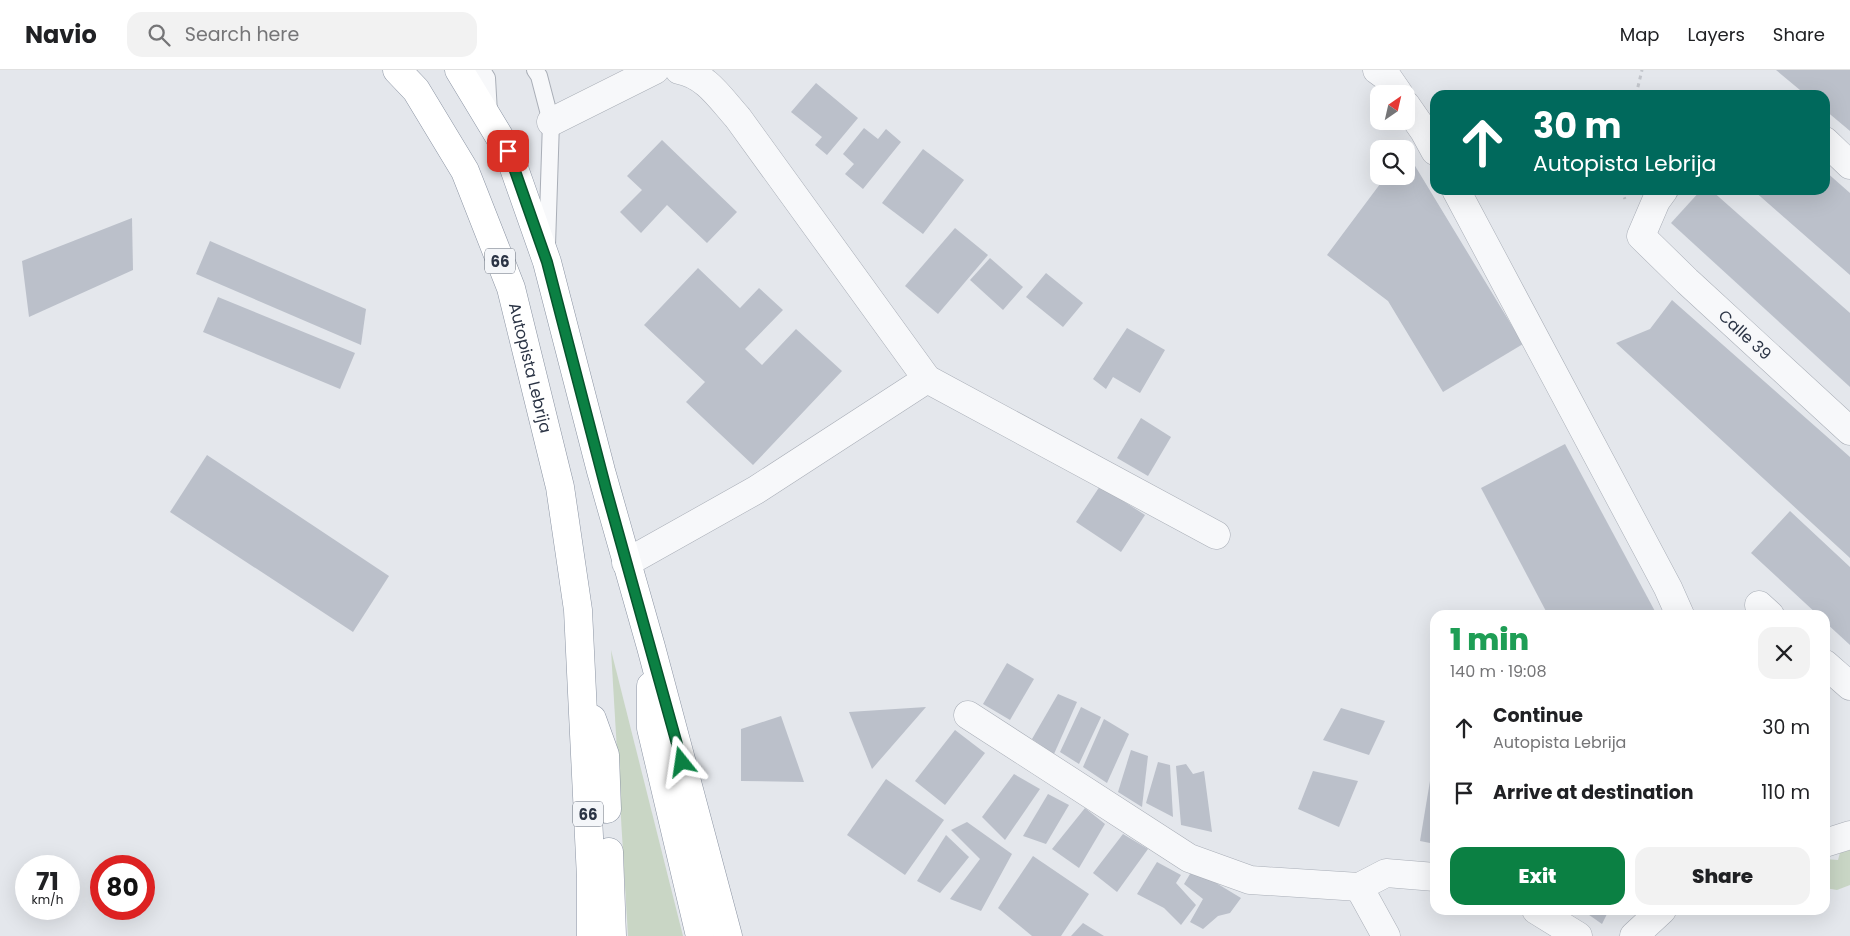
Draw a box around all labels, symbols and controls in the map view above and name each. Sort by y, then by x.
search box [127,12,477,57]
text: Navio [25,18,97,51]
icon: search [145,21,173,49]
text: Search here [185,21,299,48]
text: Map [1620,22,1660,47]
text: Layers [1688,22,1745,47]
text: Share [1773,22,1825,47]
north arrow [1370,85,1415,130]
map controls [1370,85,1415,185]
text: 30 m [1533,101,1621,150]
icon: ahead [1450,110,1515,175]
pin [487,130,529,172]
icon: arrive [494,137,522,165]
button: search [1370,140,1415,185]
text: Autopista Lebrija [1533,148,1716,179]
road number: 66 [485,248,515,274]
street label: Autopista Lebrija [503,300,558,435]
street label: Calle 39 [1713,304,1777,365]
text: 1 min [1450,618,1529,661]
button: close [1758,627,1810,679]
text: 140 m · 19:08 [1450,660,1547,683]
text: Continue [1493,702,1583,729]
icon: ahead [1450,714,1478,742]
text: 30 m [1762,714,1810,741]
text: Autopista Lebrija [1493,731,1626,754]
position arrow [655,735,707,787]
icon: arrive [1450,779,1478,807]
text: Arrive at destination [1493,779,1694,806]
text: 110 m [1761,779,1810,806]
road number: 66 [573,802,603,826]
button: Exit [1450,847,1625,905]
button: Share [1635,847,1810,905]
speed limit sign: 80 [90,855,155,920]
text: 71 [36,864,59,899]
text: km/h [32,891,63,908]

